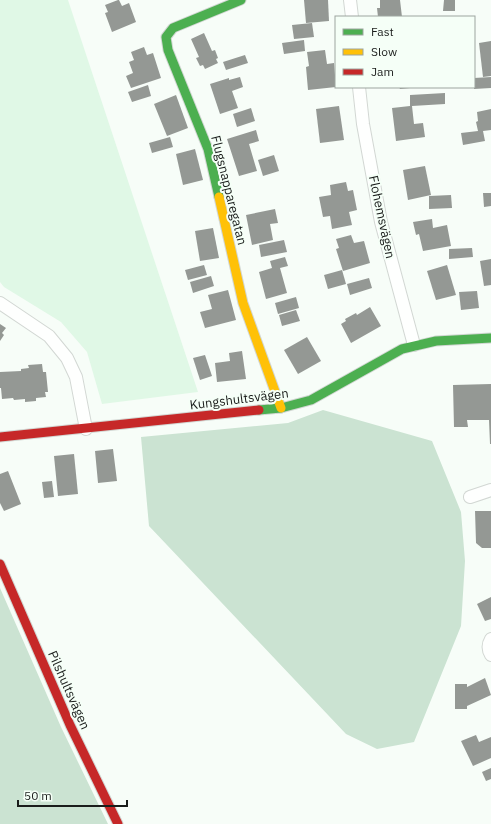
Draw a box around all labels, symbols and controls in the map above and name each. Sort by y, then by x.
legend [335,16,475,88]
text: Fast [371,24,394,39]
text: Slow [371,44,397,59]
text: Jam [371,64,394,79]
street label: Flugsnapparegatan [207,133,251,247]
street label: Flohemsvägen [365,174,399,260]
street label: Kungshultsvägen [189,384,289,414]
street label: Pilshultsvägen [44,648,94,732]
scale bar [18,782,127,808]
text: 50 m [24,788,52,803]

